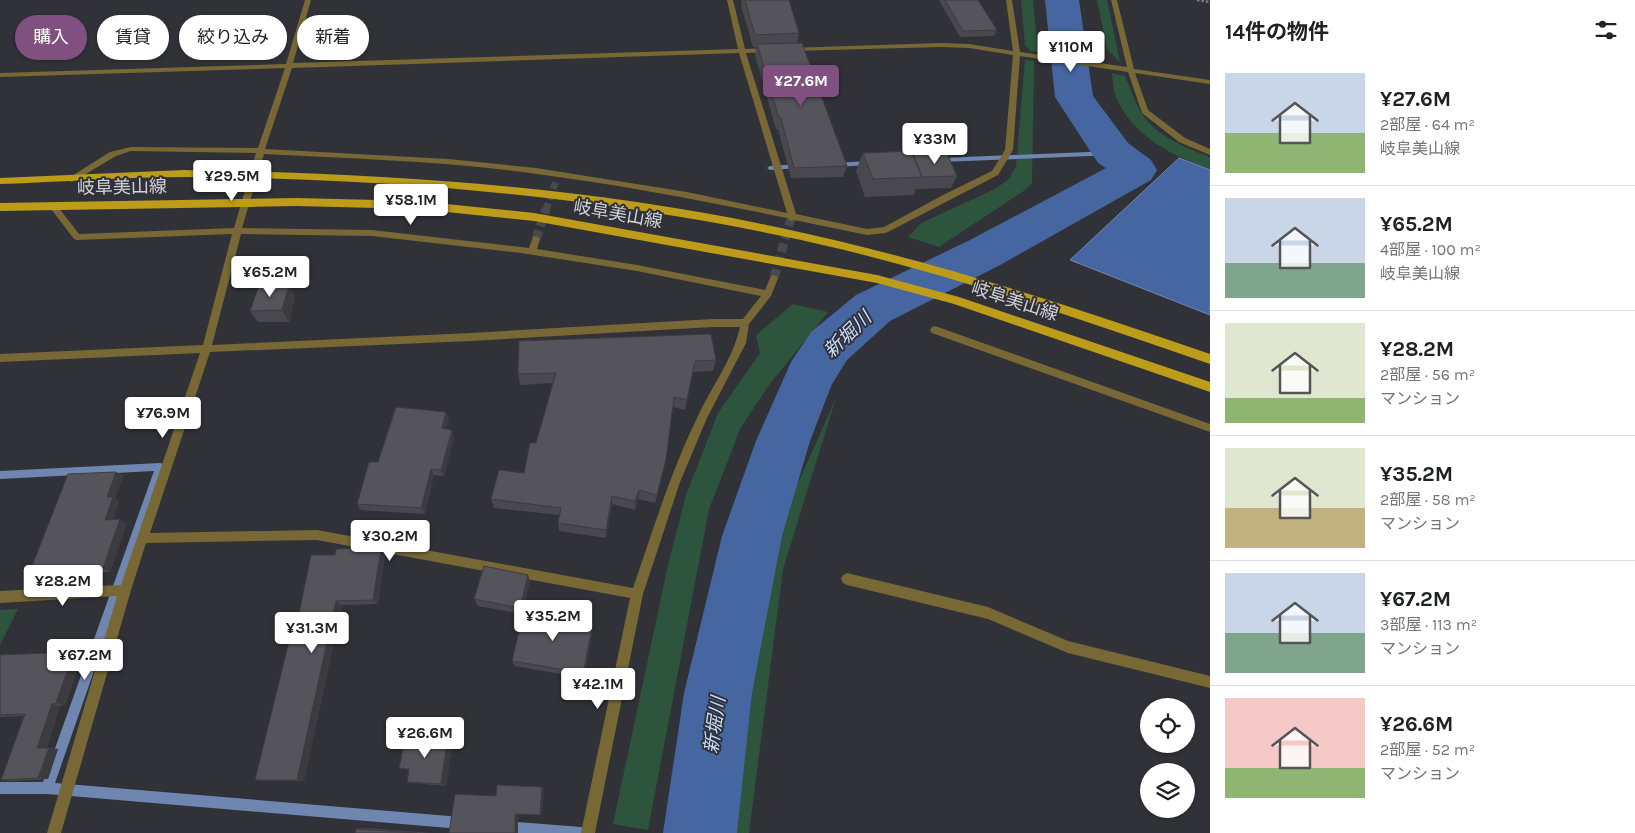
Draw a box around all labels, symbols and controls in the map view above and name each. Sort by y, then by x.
chip: 購入 [15,15,87,60]
chip: 賃貸 [97,15,169,60]
chip: 絞り込み [179,15,287,60]
chip: 新着 [297,15,369,60]
icon: filters [1592,16,1620,44]
text: 14件の物件 [1225,20,1329,44]
pin: ¥110M [1036,30,1106,73]
text: ¥110M [1049,37,1093,56]
pin: ¥27.6M [760,64,842,107]
text: ¥27.6M [774,71,828,90]
text: ¥27.6M [1380,87,1451,111]
icon: home [1265,93,1325,153]
text: 2部屋 · 64 m² [1380,115,1475,134]
pin: ¥33M [905,122,965,165]
text: ¥33M [913,129,957,148]
text: 岐阜美山線 [1380,139,1460,158]
pin: ¥29.5M [191,160,273,202]
text: ¥29.5M [204,166,260,185]
street label: 岐阜美山線 [77,175,167,199]
pin: ¥58.1M [370,184,452,226]
text: ¥58.1M [385,190,437,209]
street label: 岐阜美山線 [572,195,664,233]
text: ¥65.2M [1380,212,1453,236]
icon: home [1265,218,1325,278]
text: 4部屋 · 100 m² [1380,240,1481,259]
pin: ¥65.2M [229,256,311,298]
text: ¥65.2M [242,262,298,281]
text: 岐阜美山線 [1380,264,1460,283]
street label: 岐阜美山線 [969,277,1061,325]
water label: 新堀川 [820,306,877,362]
text: ¥28.2M [1380,337,1454,361]
icon: home [1265,343,1325,403]
text: 2部屋 · 56 m² [1380,365,1475,384]
text: マンション [1380,389,1460,408]
pin: ¥76.9M [122,396,204,439]
text: ¥76.9M [136,403,190,422]
text: ¥35.2M [1380,462,1453,486]
icon: home [1265,468,1325,528]
text: 2部屋 · 58 m² [1380,490,1476,509]
text: マンション [1380,514,1460,533]
pin: ¥30.2M [349,520,431,562]
text: ¥30.2M [362,526,418,545]
pin: ¥28.2M [22,564,104,607]
text: ¥28.2M [35,571,91,590]
text: ¥67.2M [1380,587,1451,611]
icon: home [1265,593,1325,653]
pin: ¥35.2M [512,600,594,642]
text: ¥35.2M [525,606,581,625]
pin: ¥31.3M [271,612,353,654]
text: 3部屋 · 113 m² [1380,615,1477,634]
text: ¥31.3M [286,618,338,637]
pin: ¥67.2M [44,638,126,681]
text: マンション [1380,639,1460,658]
text: ¥67.2M [58,645,112,664]
pin: ¥42.1M [557,668,639,710]
text: ¥42.1M [572,674,624,693]
water label: 新堀川 [700,693,730,755]
map controls [1140,698,1195,818]
button: locate [1140,698,1195,753]
text: ¥26.6M [1380,712,1453,736]
pin: ¥26.6M [384,716,466,759]
icon: home [1265,718,1325,778]
text: ¥26.6M [397,723,453,742]
text: 2部屋 · 52 m² [1380,740,1475,759]
button: layers [1140,763,1195,818]
text: マンション [1380,764,1460,783]

